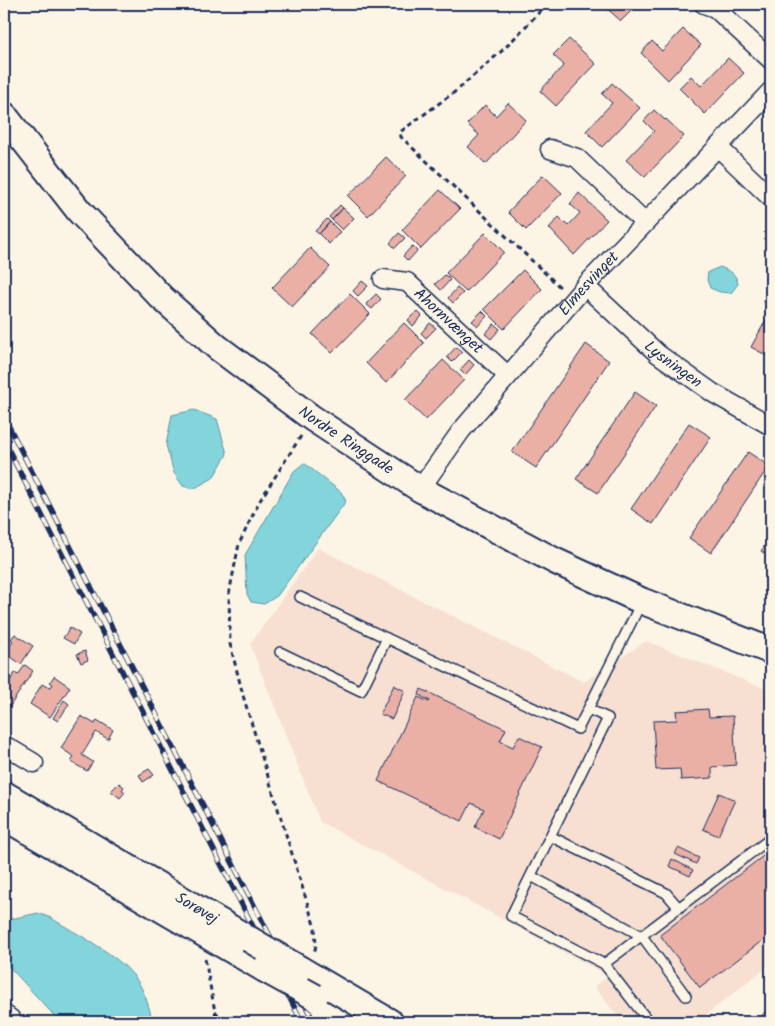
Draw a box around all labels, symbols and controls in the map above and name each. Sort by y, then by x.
street label: Elmesvinget [552,245,625,321]
street label: Ahornvænget [408,282,490,360]
street label: Lysningen [638,334,708,394]
street label: Nordre Ringgade [293,399,399,481]
street label: Sorøvej [170,886,224,931]

